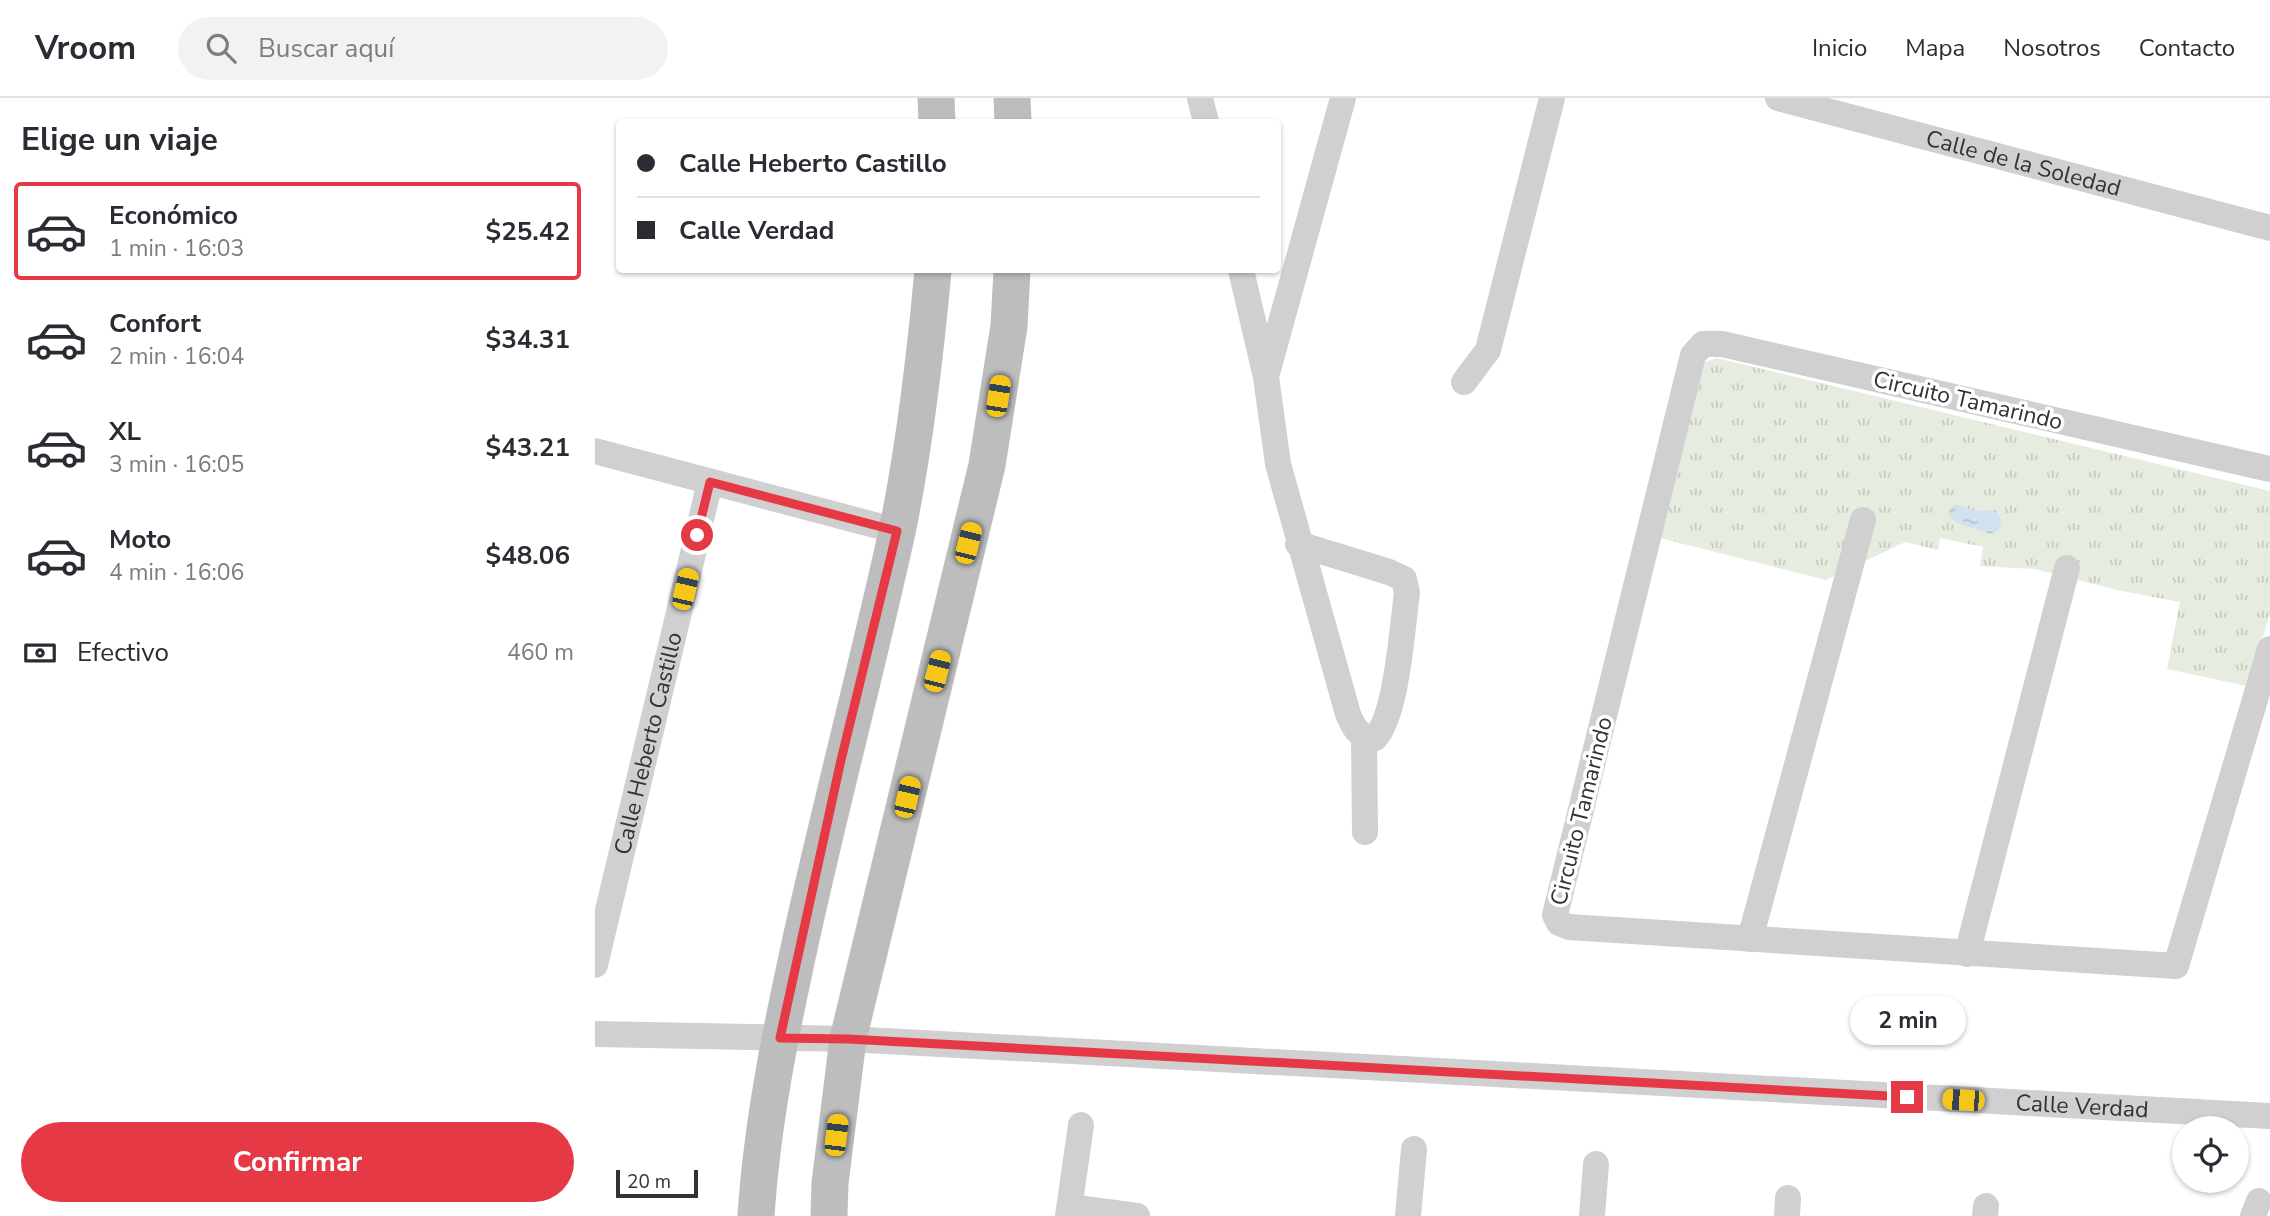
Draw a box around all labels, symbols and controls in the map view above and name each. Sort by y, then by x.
search box [178,17,668,80]
text: Vroom [35,26,136,71]
icon: search [202,29,240,67]
text: Buscar aquí [258,31,394,66]
text: Inicio [1812,32,1867,64]
text: Mapa [1905,32,1965,64]
text: Nosotros [2003,32,2101,64]
text: Contacto [2139,32,2235,64]
text: Elige un viaje [21,118,218,161]
street label: Calle de la Soledad [1923,123,2124,204]
text: Calle Heberto Castillo [679,146,947,181]
text: Económico [109,198,238,233]
icon: car [25,200,88,263]
text: Calle Verdad [679,213,834,248]
text: $25.42 [486,214,570,249]
text: 1 min · 16:03 [109,233,244,264]
text: Confort [109,306,201,341]
icon: car [25,308,88,371]
text: $34.31 [486,322,570,357]
text: 2 min · 16:04 [109,341,244,372]
street label: Circuito Tamarindo [1870,364,2066,437]
car [985,374,1012,418]
text: XL [109,414,141,449]
icon: car [25,416,88,479]
text: $43.21 [486,430,570,465]
text: 3 min · 16:05 [109,449,244,480]
route start [681,519,713,551]
car [953,520,984,566]
text: Moto [109,522,171,557]
icon: car [25,524,88,587]
text: $48.06 [486,538,570,573]
text: 4 min · 16:06 [109,557,244,588]
car [671,566,700,612]
street label: Calle Heberto Castillo [607,629,690,858]
icon: cash [21,634,59,672]
text: Efectivo [77,635,169,670]
text: 460 m [507,637,574,668]
car [922,648,953,694]
street label: Circuito Tamarindo [1543,714,1620,909]
car [893,774,922,820]
callout: 2 min [1849,996,1965,1044]
text: 2 min [1878,1005,1938,1036]
route end [1891,1081,1923,1113]
street label: Calle Verdad [2015,1087,2149,1125]
car [1942,1088,1985,1112]
car [824,1113,849,1157]
map controls [2172,1116,2249,1193]
button: locate [2172,1116,2249,1193]
button: Confirmar [21,1122,574,1202]
scale bar [616,1167,698,1199]
text: 20 m [627,1169,671,1195]

